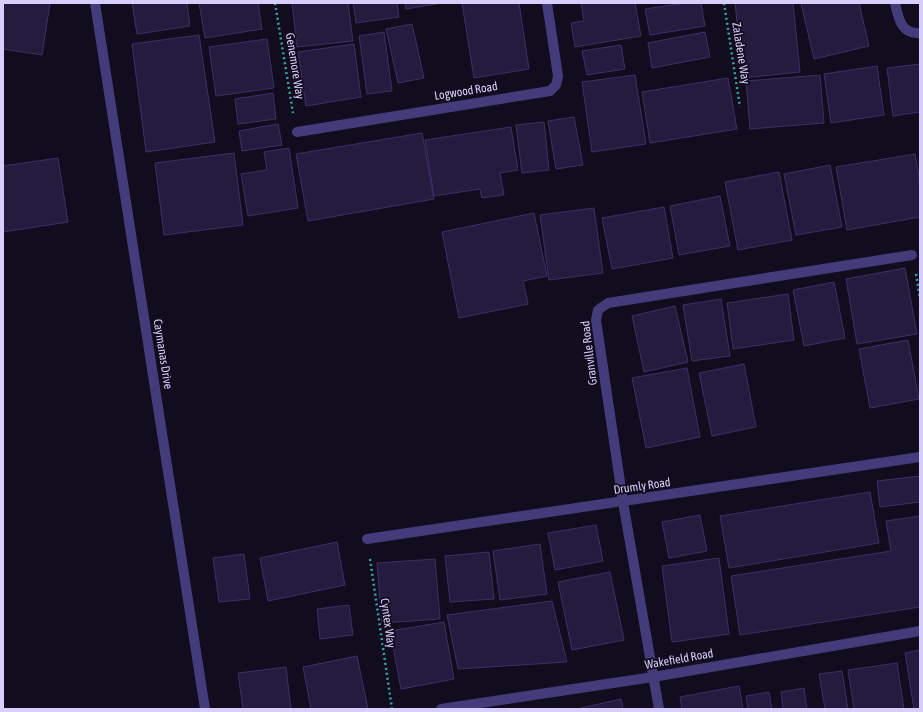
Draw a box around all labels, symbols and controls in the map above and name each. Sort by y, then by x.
street label: Zaladene Way [729,21,753,85]
street label: Genemore Way [283,32,307,100]
street label: Logwood Road [433,79,499,103]
street label: Caymanas Drive [151,318,175,390]
street label: Granville Road [578,320,600,386]
street label: Drumly Road [613,475,671,497]
street label: Cyntex Way [378,597,398,649]
street label: Wakefield Road [644,646,714,672]

